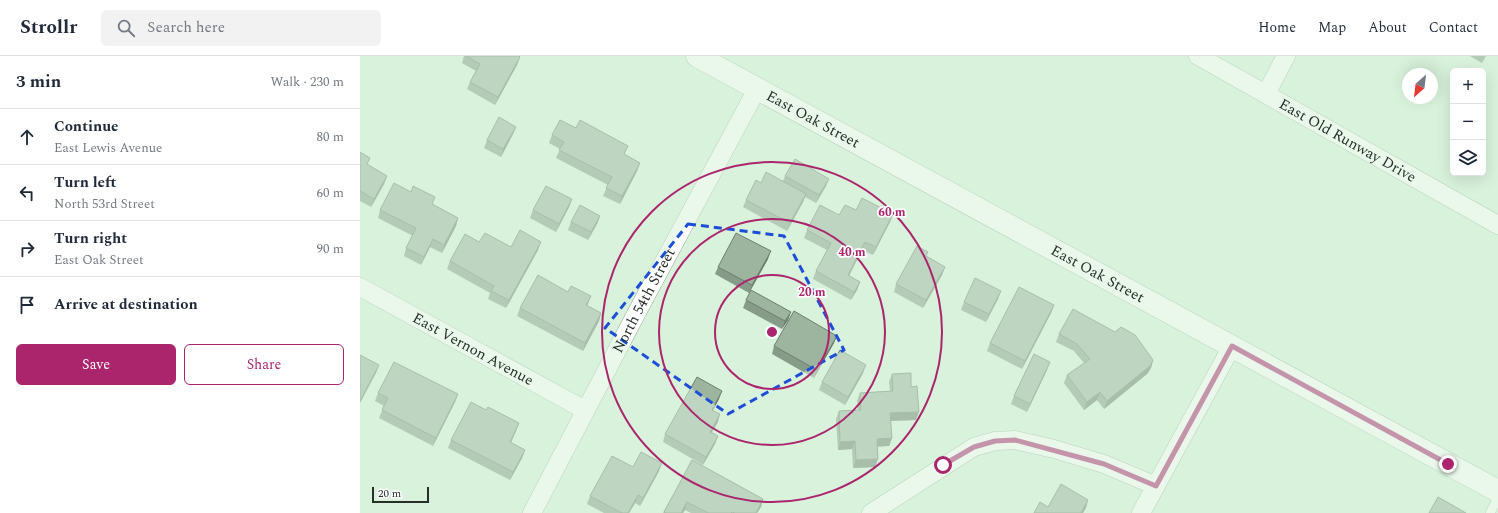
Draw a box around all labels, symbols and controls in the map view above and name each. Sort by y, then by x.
search box [101,10,381,46]
text: Strollr [20,13,77,42]
text: Search here [147,16,225,39]
icon: search [115,17,137,39]
text: Home [1258,17,1296,38]
text: Map [1318,17,1346,38]
text: About [1368,17,1407,38]
text: Contact [1429,17,1478,38]
north arrow [1402,68,1438,104]
map controls [1450,68,1486,176]
button: + [1450,68,1486,104]
text: 3 min [16,69,61,95]
text: Walk · 230 m [270,72,344,92]
street label: East Oak Street [762,85,864,154]
street label: East Old Runway Drive [1275,93,1421,189]
button: − [1450,104,1486,140]
text: Continue [54,115,119,138]
icon: ahead [16,126,38,148]
text: 80 m [317,127,344,147]
text: East Lewis Avenue [54,138,162,158]
button: layers [1450,140,1486,176]
text: Turn left [54,171,116,194]
icon: left [16,182,38,204]
text: 60 m [317,183,344,203]
text: North 53rd Street [54,194,155,214]
text: 60 m [878,203,906,222]
text: Turn right [54,227,127,250]
icon: right [16,238,38,260]
text: 90 m [317,239,344,259]
street label: East Oak Street [1047,239,1148,309]
text: 40 m [838,243,866,262]
street label: North 54th Street [607,244,681,357]
text: East Oak Street [54,250,144,270]
text: 20 m [798,283,826,302]
text: Arrive at destination [54,293,198,316]
icon: arrive [16,294,38,316]
street label: East Vernon Avenue [408,307,538,392]
centre of rings [765,325,779,339]
button: Save [16,344,176,385]
button: Share [184,344,344,385]
route end [1439,455,1457,473]
route start [934,456,952,474]
scale bar [372,485,429,504]
text: 20 m [378,485,401,502]

